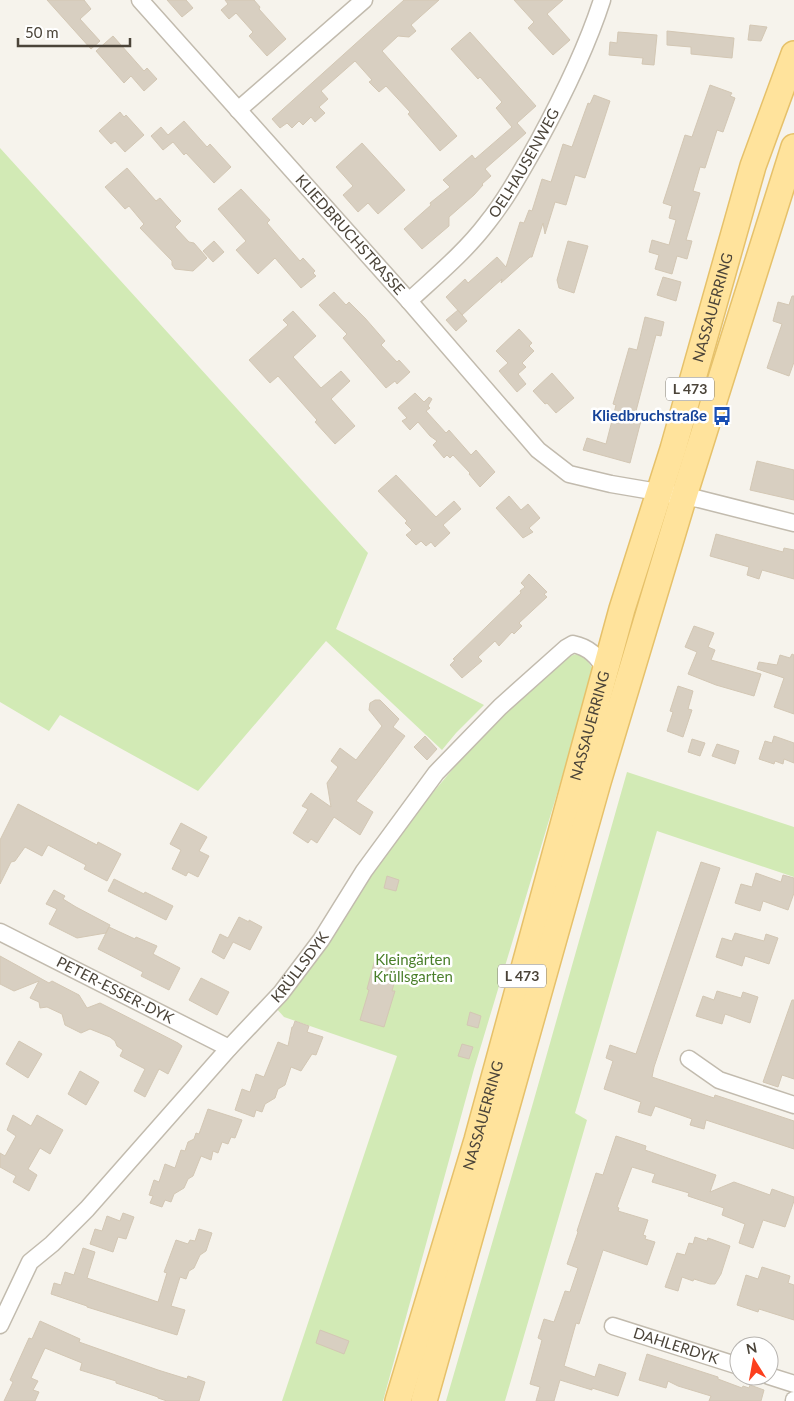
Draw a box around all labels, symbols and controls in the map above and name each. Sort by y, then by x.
scale bar [18,15,130,47]
text: 50 m [25,23,59,41]
street label: OELHAUSENWEG [484,105,562,221]
street label: KLIEDBRUCHSTRASSE [292,170,409,298]
street label: NASSAUERRING [688,251,736,364]
road number: L 473 [666,378,714,400]
bus stop icon: Kliedbruchstraße [711,405,733,427]
place label: Kliedbruchstraße [592,406,707,424]
street label: NASSAUERRING [566,669,613,782]
street label: KRÜLLSDYK [267,928,332,1006]
park label: Kleingärten Krüllsgarten [373,950,453,985]
street label: PETER-ESSER-DYK [54,952,177,1027]
road number: L 473 [498,964,546,988]
street label: NASSAUERRING [458,1059,506,1172]
street label: DAHLERDYK [631,1323,721,1367]
north arrow [729,1336,779,1386]
text: N [745,1338,758,1357]

